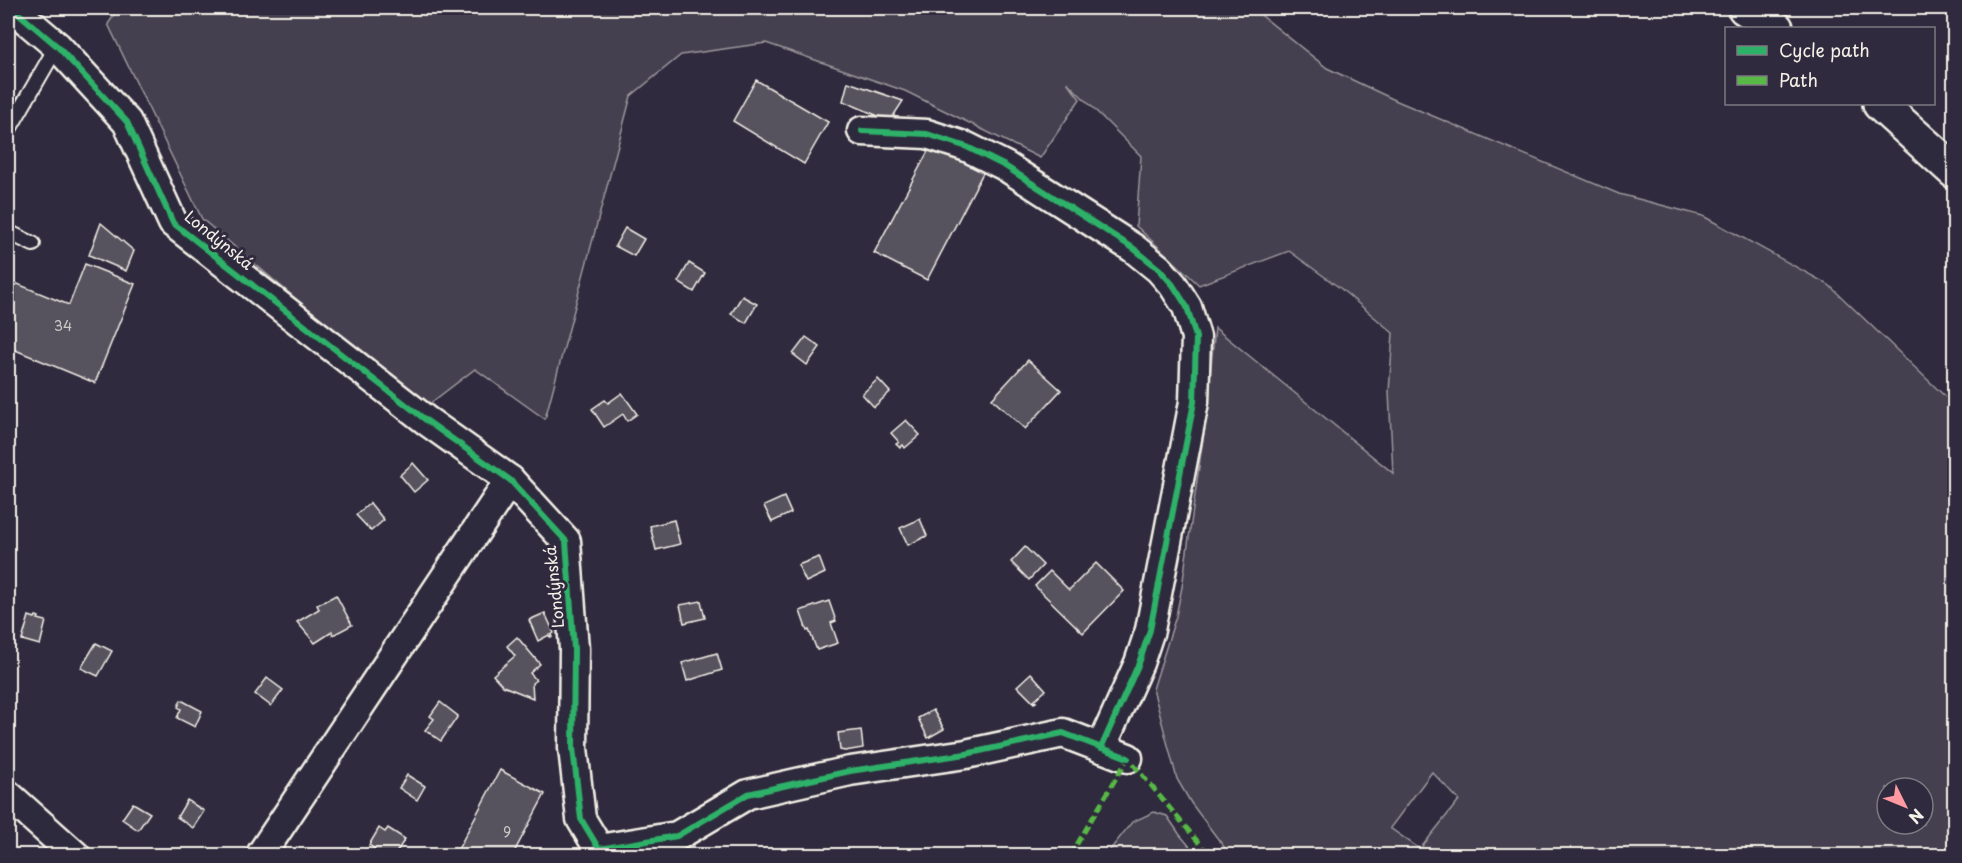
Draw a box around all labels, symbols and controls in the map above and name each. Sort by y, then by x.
legend [1725,27,1935,105]
text: Cycle path [1779,36,1870,63]
text: Path [1779,66,1818,93]
street label: Londýnská [180,204,259,275]
house number: 34 [54,315,72,336]
street label: Londýnská [537,545,569,629]
north arrow [1875,776,1935,836]
text: N [1904,804,1930,830]
house number: 9 [503,821,511,842]

